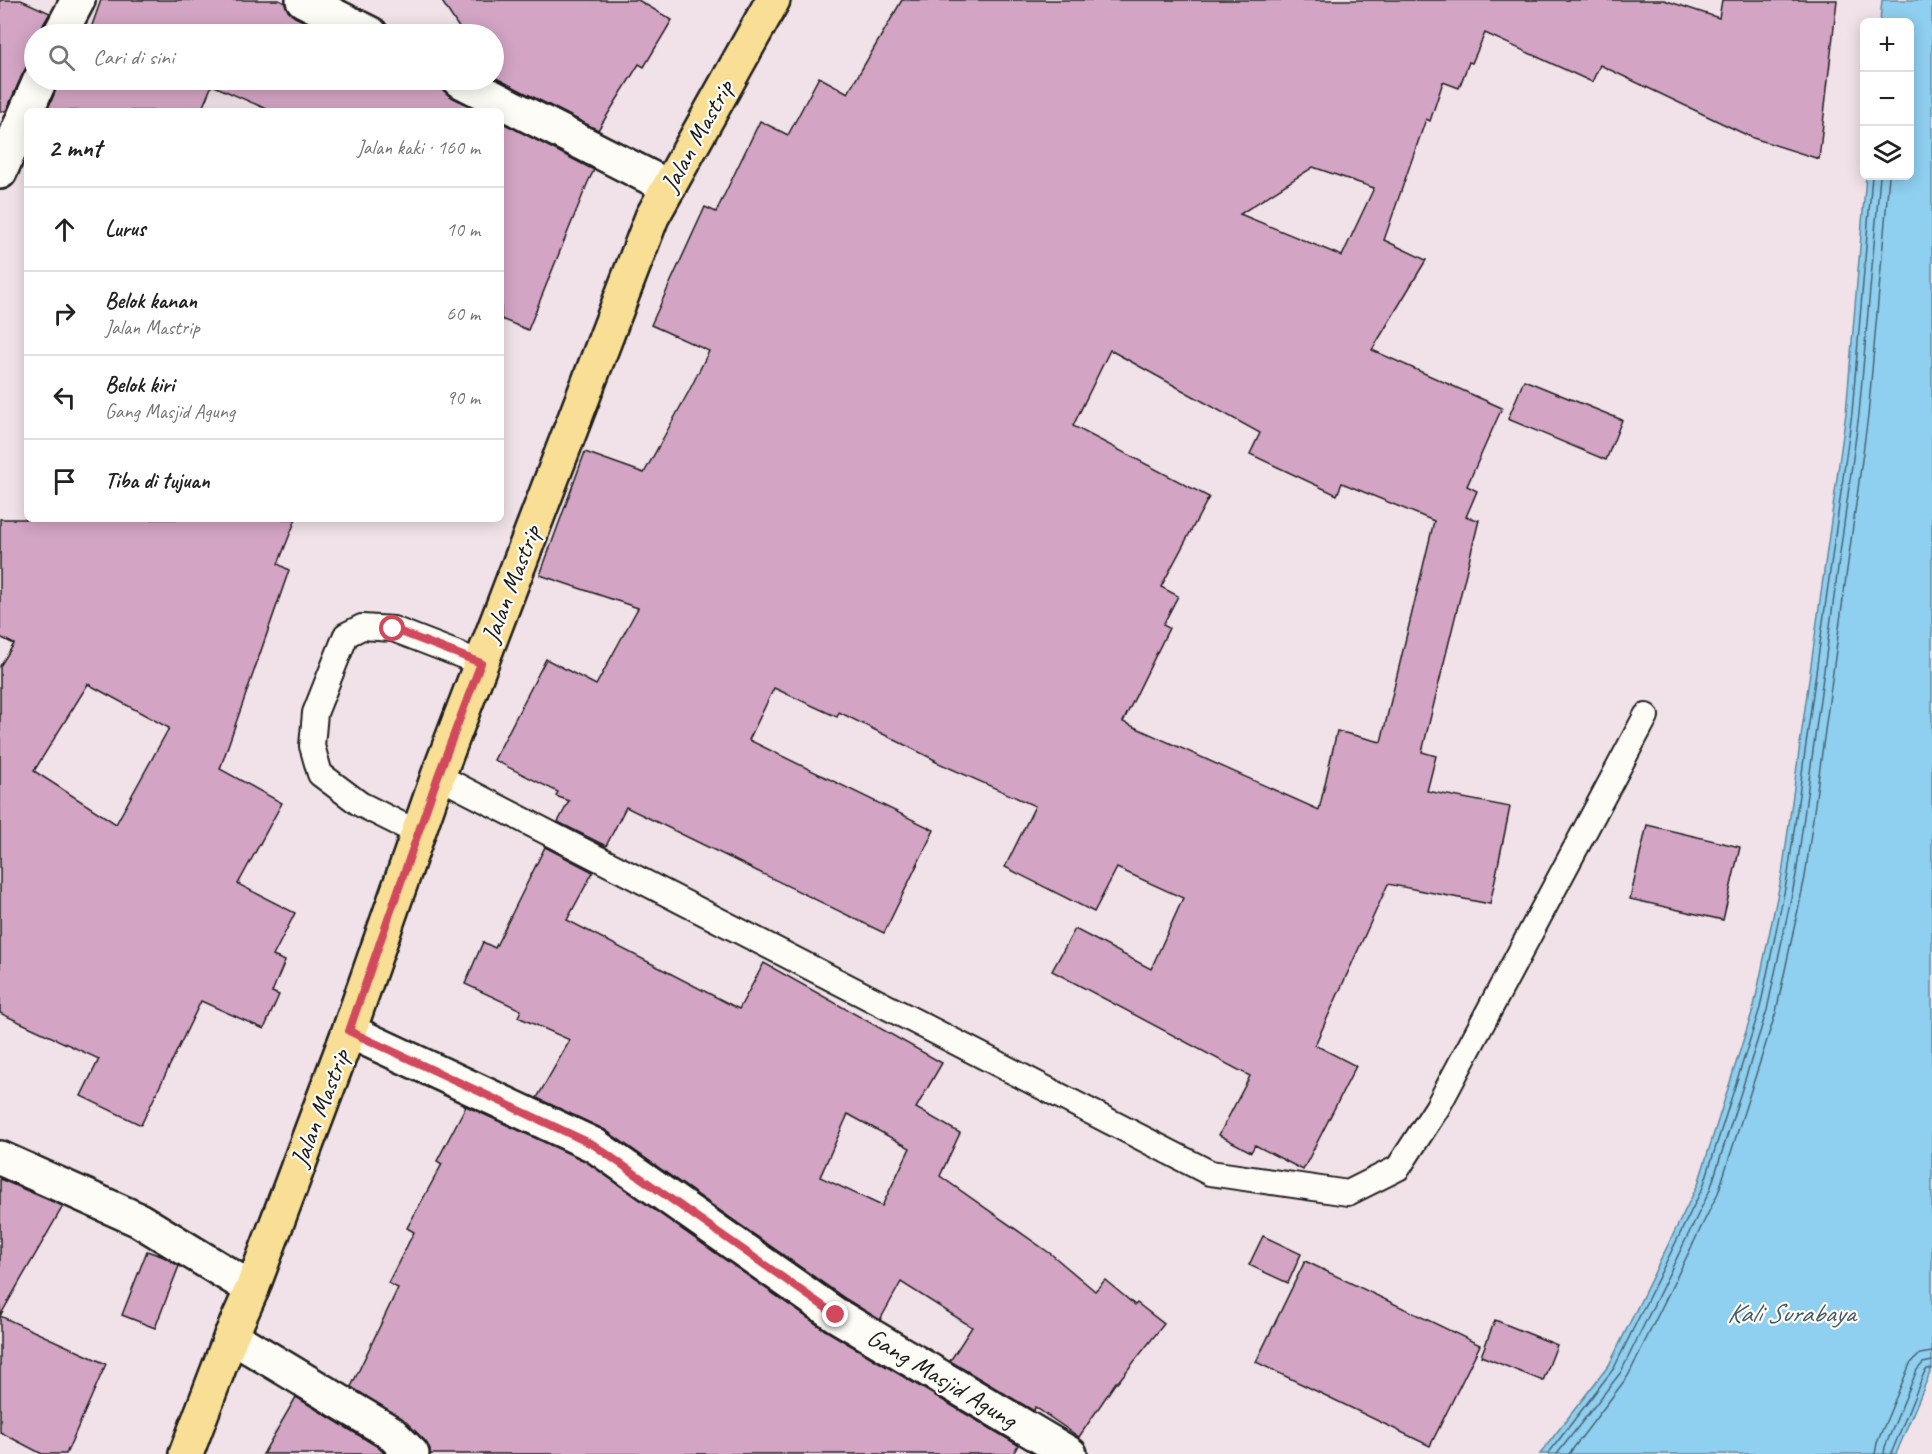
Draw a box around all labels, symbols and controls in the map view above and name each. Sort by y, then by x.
map controls [1860,18,1914,180]
button: + [1860,18,1914,72]
search box [24,24,504,90]
icon: search [45,41,78,74]
text: Cari di sini [93,43,174,71]
street label: Jalan Mastrip [652,72,742,199]
button: − [1860,72,1914,126]
button: layers [1860,126,1914,180]
text: 2 mnt [48,131,101,164]
text: Jalan kaki · 160 m [357,135,480,160]
icon: ahead [48,213,81,246]
text: Lurus [105,215,145,243]
text: 10 m [446,217,480,242]
text: Belok kanan [105,287,197,315]
icon: right [48,297,81,330]
text: 60 m [446,301,480,326]
text: Jalan Mastrip [105,315,199,340]
text: Belok kiri [105,371,174,399]
icon: left [48,381,81,414]
text: 90 m [446,385,480,410]
text: Gang Masjid Agung [105,399,235,424]
icon: arrive [48,465,81,498]
text: Tiba di tujuan [105,467,210,495]
street label: Jalan Mastrip [473,519,549,649]
route start [379,615,405,641]
street label: Jalan Mastrip [282,1043,358,1173]
water label: Kali Surabaya [1727,1296,1858,1330]
route end [822,1301,848,1327]
street label: Gang Masjid Agung [861,1320,1024,1437]

